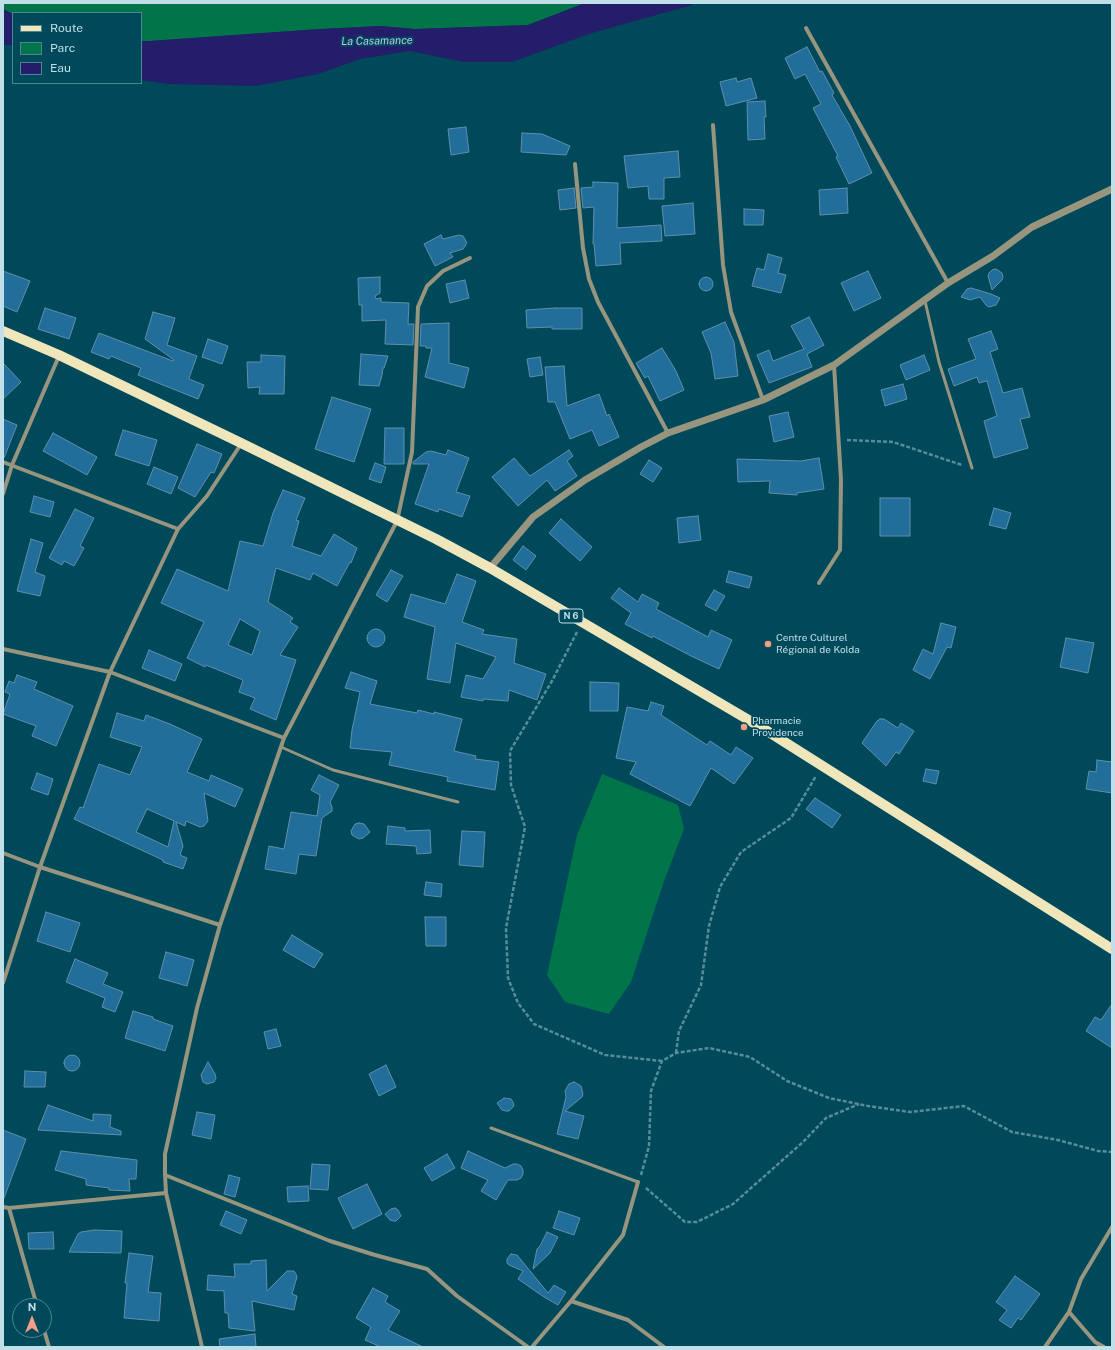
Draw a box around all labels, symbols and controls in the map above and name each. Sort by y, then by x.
legend [12,12,142,84]
text: Route [50,21,83,35]
water label: La Casamance [341,34,413,48]
text: Parc [50,41,75,55]
text: Eau [50,61,71,75]
road number: N 6 [559,609,583,623]
place label: Centre Culturel Régional de Kolda [776,632,860,656]
marker: Centre Culturel Régional de Kolda [763,639,773,649]
place label: Pharmacie Providence [752,715,804,738]
marker: Pharmacie Providence [739,722,749,732]
north arrow [12,1298,52,1338]
text: N [28,1301,36,1313]

